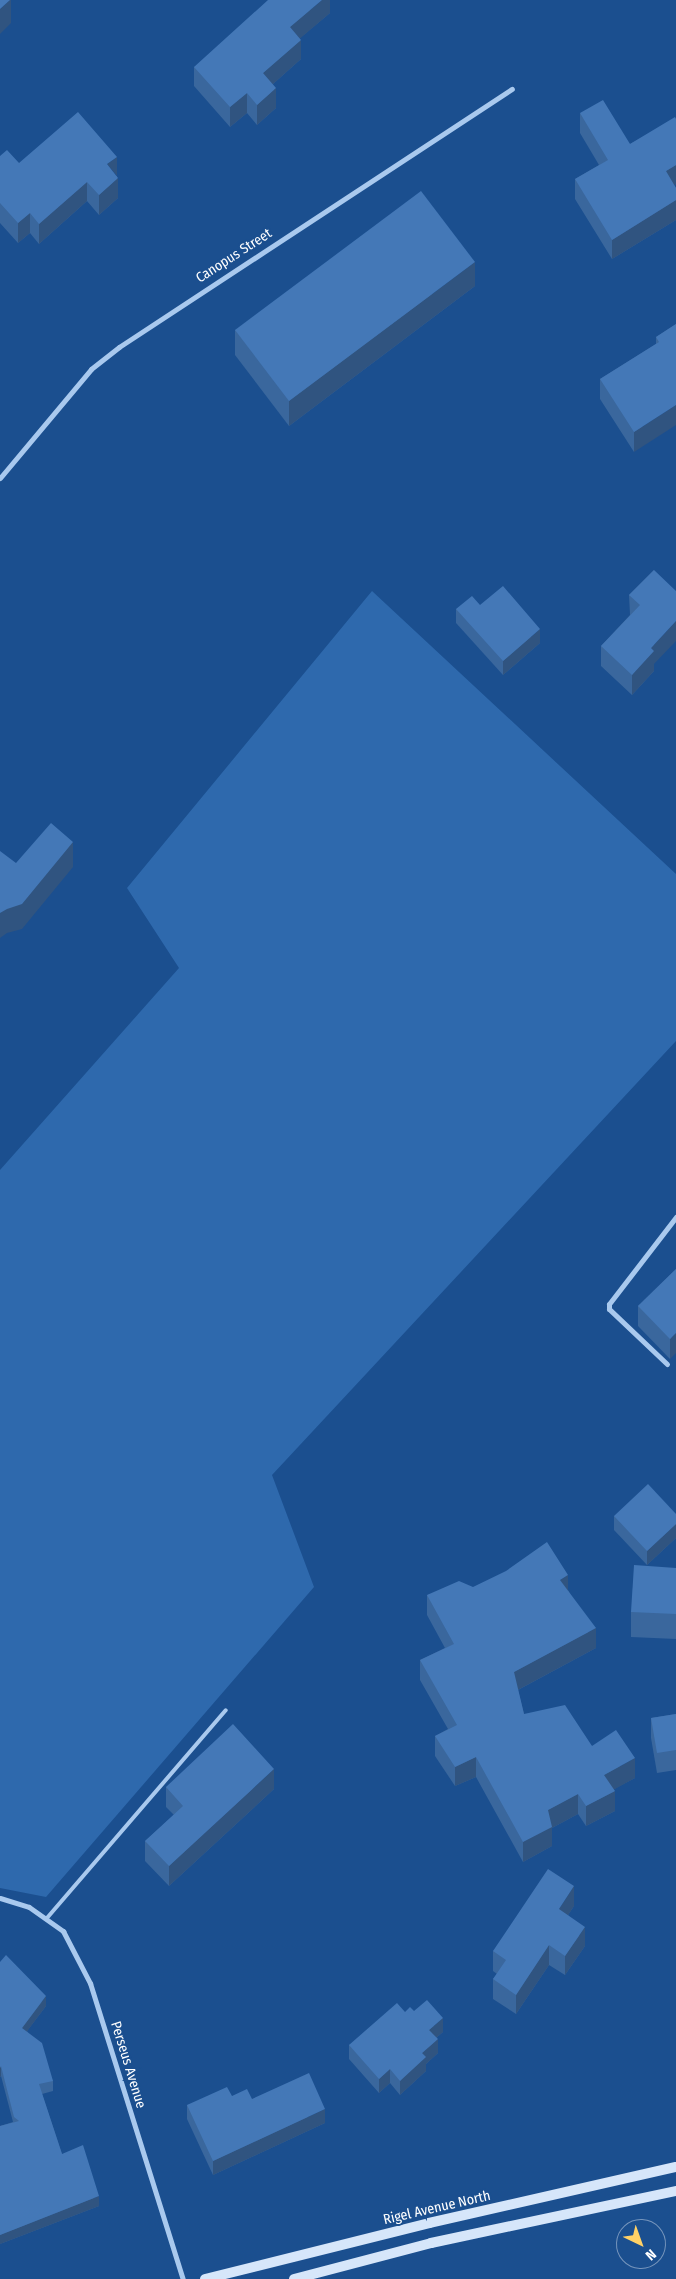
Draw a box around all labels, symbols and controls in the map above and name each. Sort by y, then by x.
street label: Canopus Street [193,225,275,287]
street label: Perseus Avenue [107,2019,149,2111]
street label: Rigel Avenue North [382,2188,492,2228]
north arrow [616,2219,666,2269]
text: N [642,2246,660,2264]

